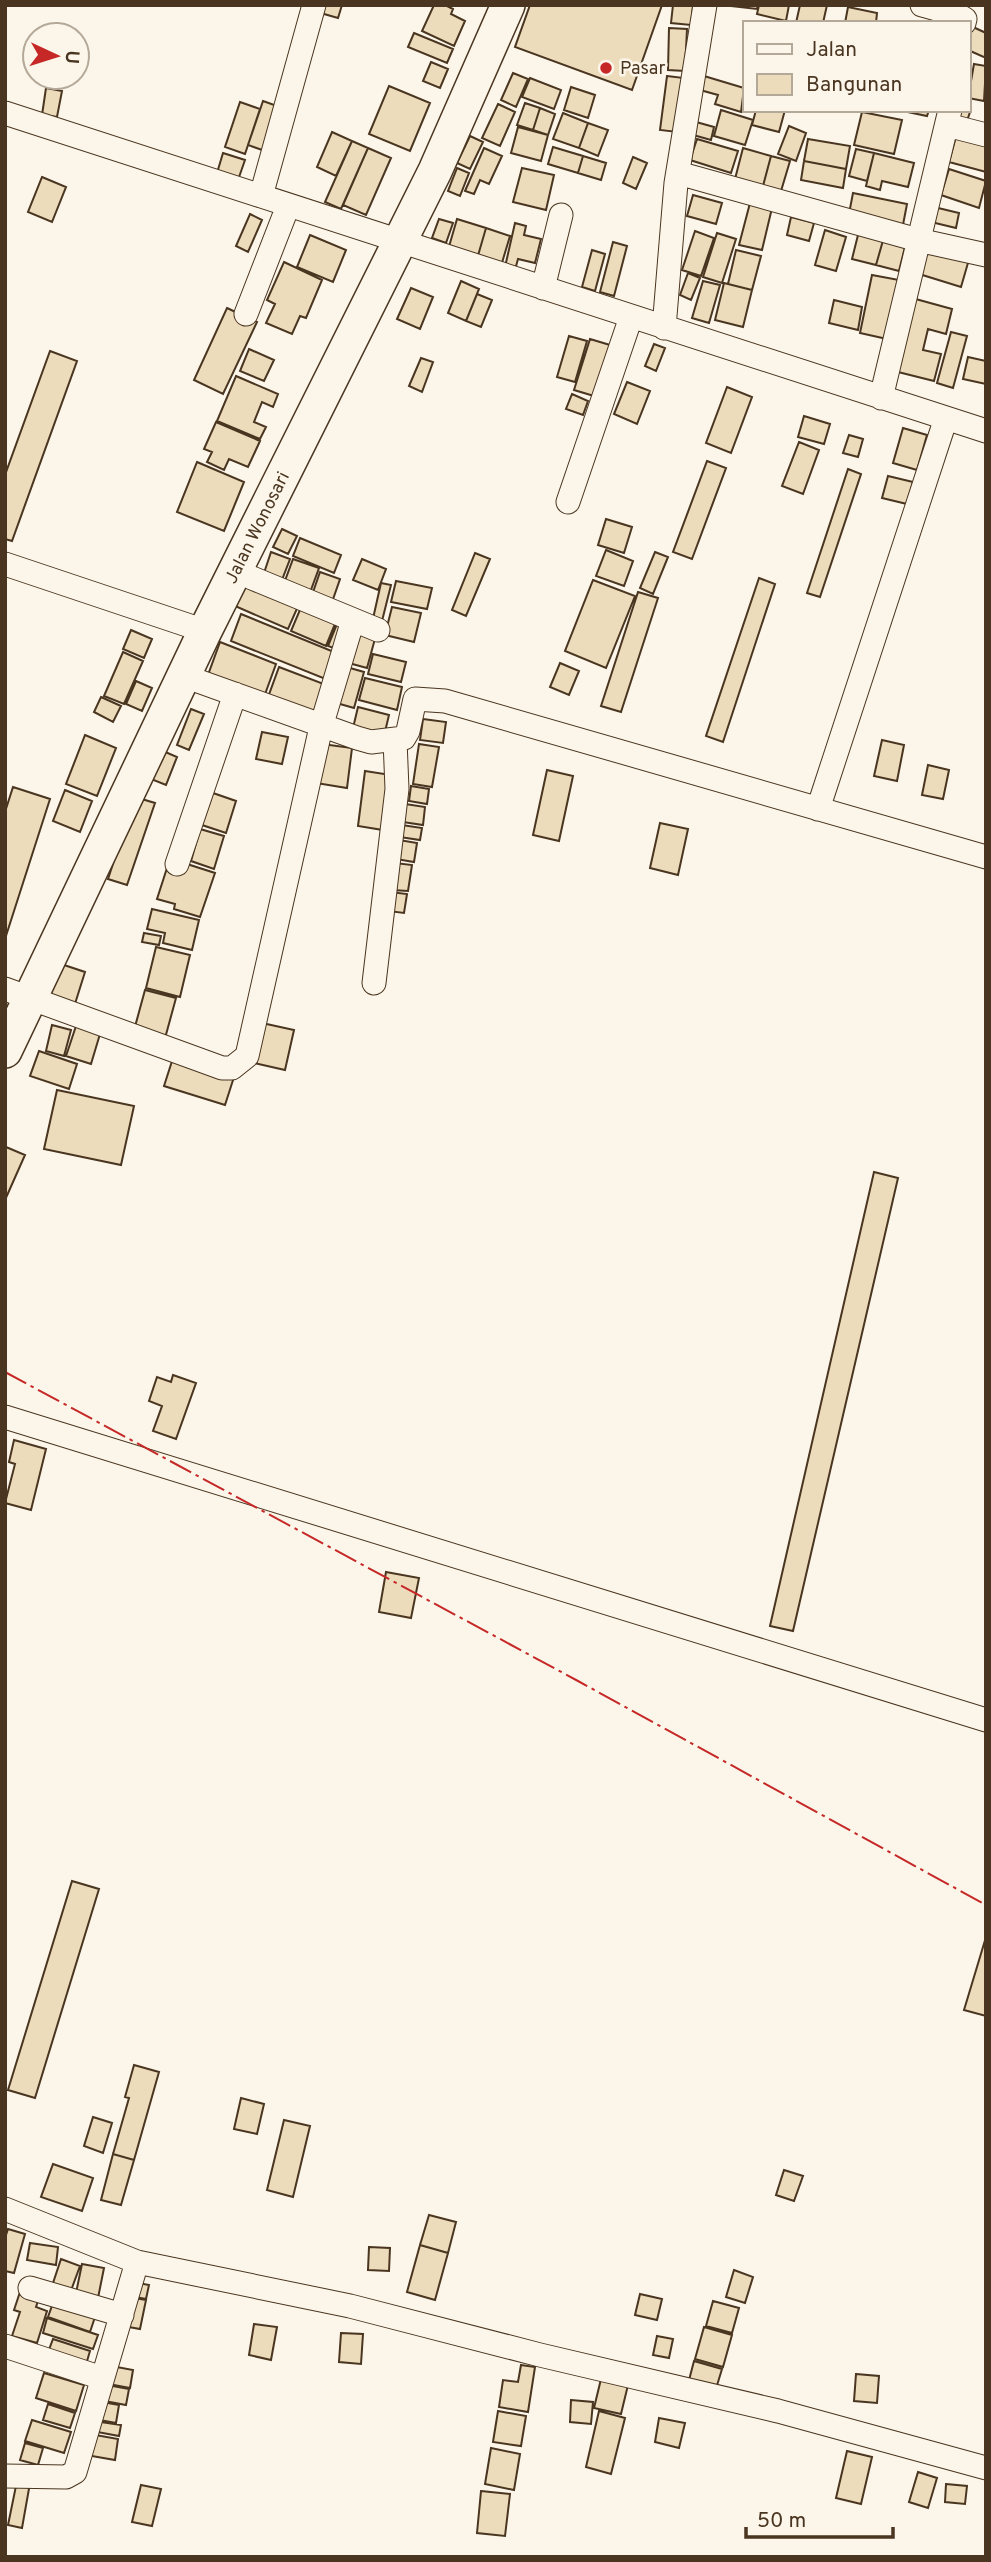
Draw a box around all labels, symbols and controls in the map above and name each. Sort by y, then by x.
north arrow [21,21,91,91]
legend [743,21,970,112]
text: Jalan [806,37,857,64]
text: U [59,49,83,65]
place label: Pasar [620,58,665,81]
marker: Pasar [598,60,614,76]
text: Bangunan [806,72,902,99]
street label: Jalan Wonosari [221,468,296,588]
scale bar [746,2496,893,2540]
text: 50 m [757,2508,806,2535]

